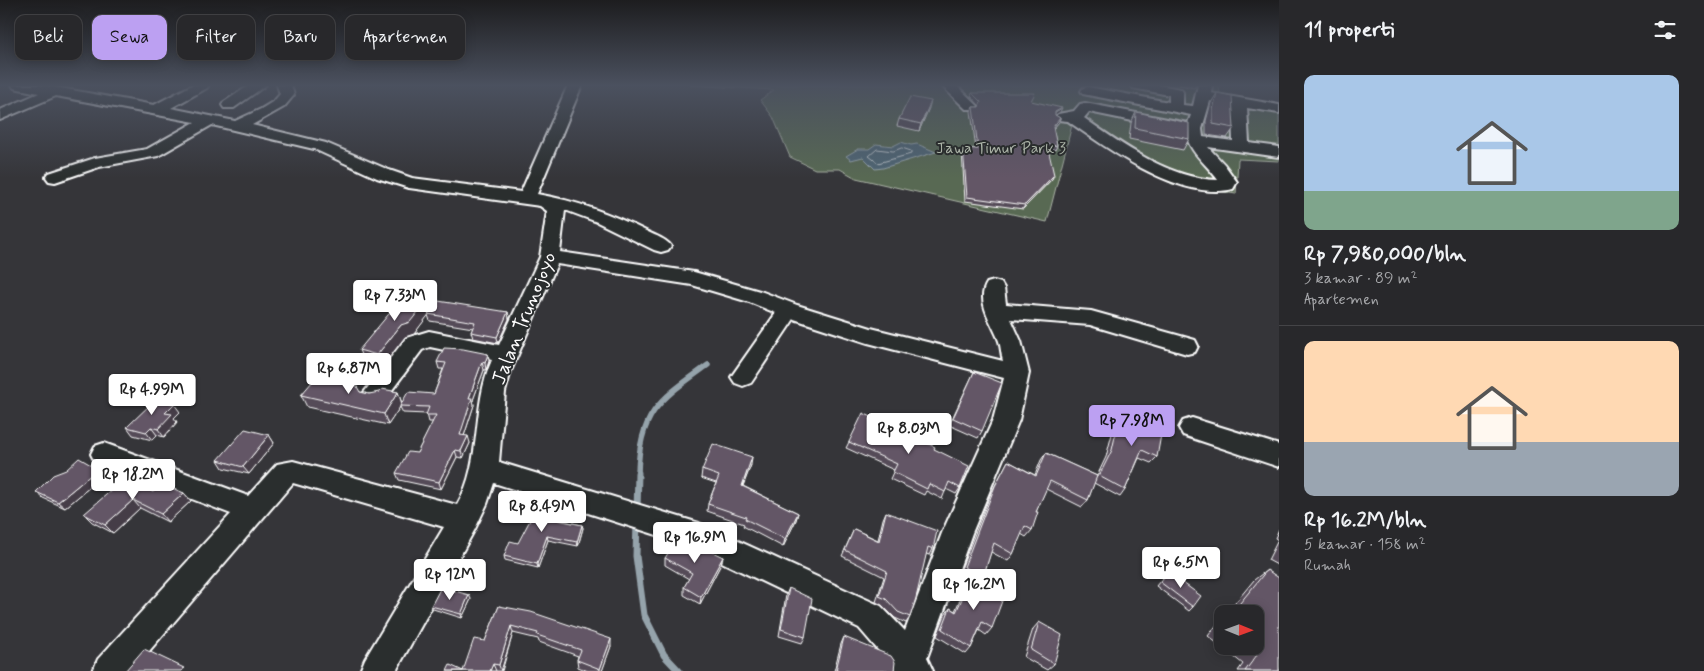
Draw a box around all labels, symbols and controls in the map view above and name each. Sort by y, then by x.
chip: Beli [15,15,82,60]
chip: Sewa [92,15,167,60]
chip: Filter [177,15,255,60]
chip: Baru [265,15,335,60]
chip: Apartemen [345,15,465,60]
text: 11 properti [1304,16,1394,44]
icon: filters [1651,16,1679,44]
icon: home [1447,108,1537,198]
park label: Jawa Timur Park 3 [936,138,1066,159]
text: Rp 7,980,000/bln [1304,240,1466,268]
street label: Jalan Trunojoyo [486,248,563,389]
text: 3 kamar · 89 m² [1304,268,1418,289]
pin: Rp 7.33M [343,280,447,322]
text: Rp 7.33M [364,285,426,306]
text: Apartemen [1304,289,1379,310]
pin: Rp 6.87M [297,352,401,395]
text: Rp 6.87M [317,358,381,379]
icon: home [1447,373,1537,463]
pin: Rp 4.99M [100,374,204,416]
text: Rp 4.99M [120,379,184,400]
pin: Rp 7.98M [1080,404,1184,447]
text: Rp 7.98M [1100,410,1164,431]
pin: Rp 8.03M [857,412,961,455]
text: Rp 8.03M [878,418,940,439]
pin: Rp 18.2M [81,458,185,501]
text: Rp 18.2M [102,464,164,485]
pin: Rp 8.49M [490,490,594,533]
text: Rp 8.49M [509,496,575,517]
text: Rp 16.2M/bln [1304,506,1426,534]
pin: Rp 16.9M [643,522,747,564]
text: Rp 16.9M [664,527,726,548]
text: 5 kamar · 158 m² [1304,534,1426,555]
pin: Rp 6.5M [1135,546,1227,589]
text: Rp 6.5M [1153,552,1209,573]
text: Rumah [1304,555,1351,576]
pin: Rp 12M [409,558,491,601]
text: Rp 12M [425,564,475,585]
pin: Rp 16.2M [922,568,1026,611]
text: Rp 16.2M [943,574,1005,595]
north arrow [1214,605,1264,655]
map controls [1214,605,1264,655]

